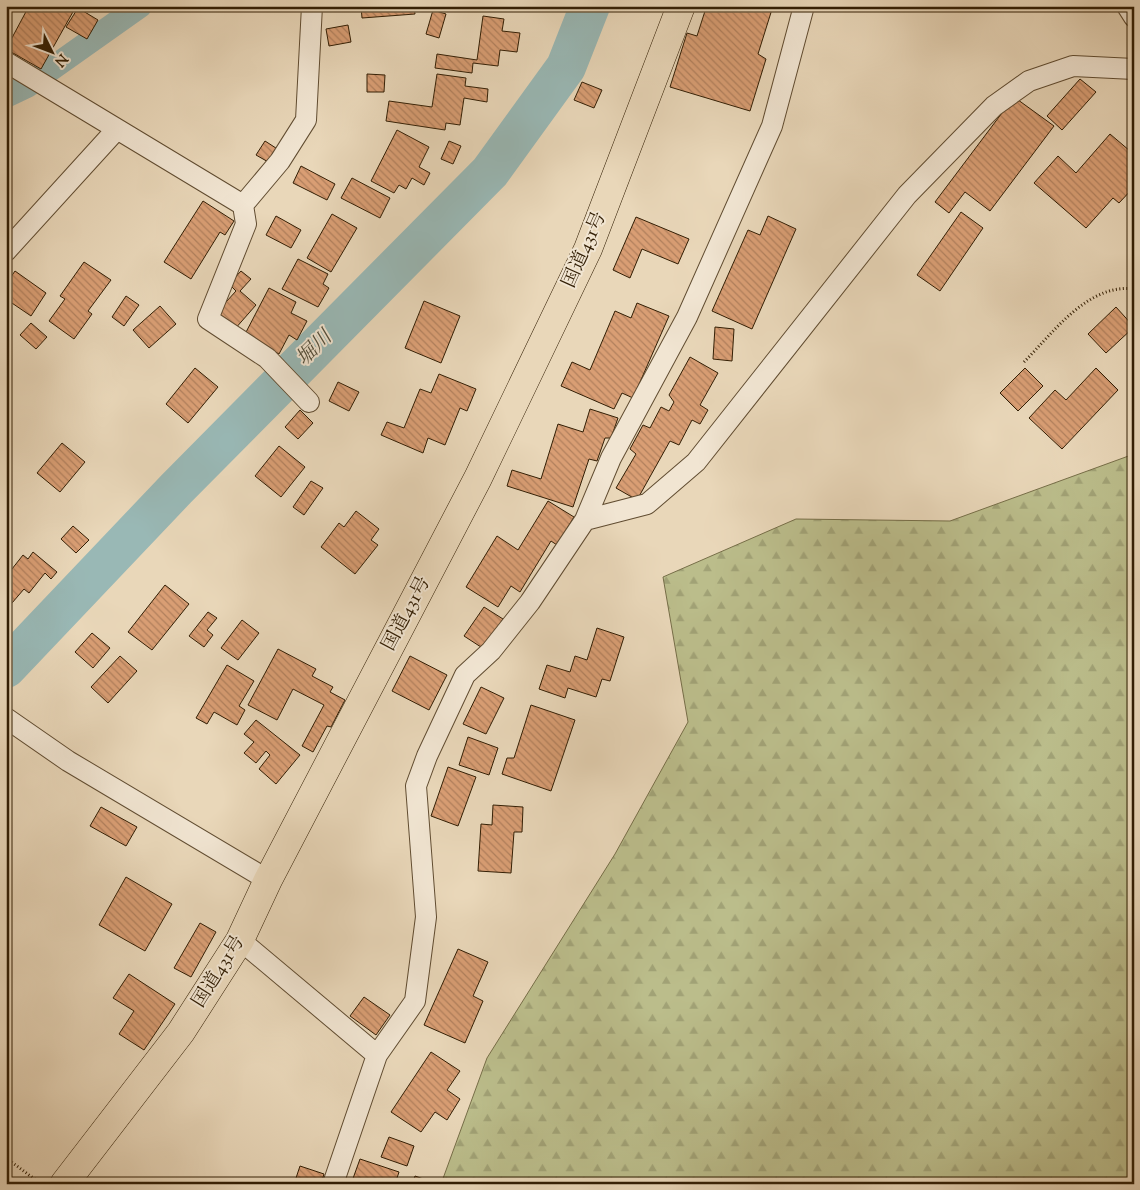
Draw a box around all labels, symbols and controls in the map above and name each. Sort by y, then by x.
north arrow [28,28,78,78]
text: N [49,49,71,70]
street label: 国道431号 [556,208,614,292]
water label: 堀川 [291,323,341,373]
street label: 国道431号 [376,572,438,656]
street label: 国道431号 [186,931,252,1013]

